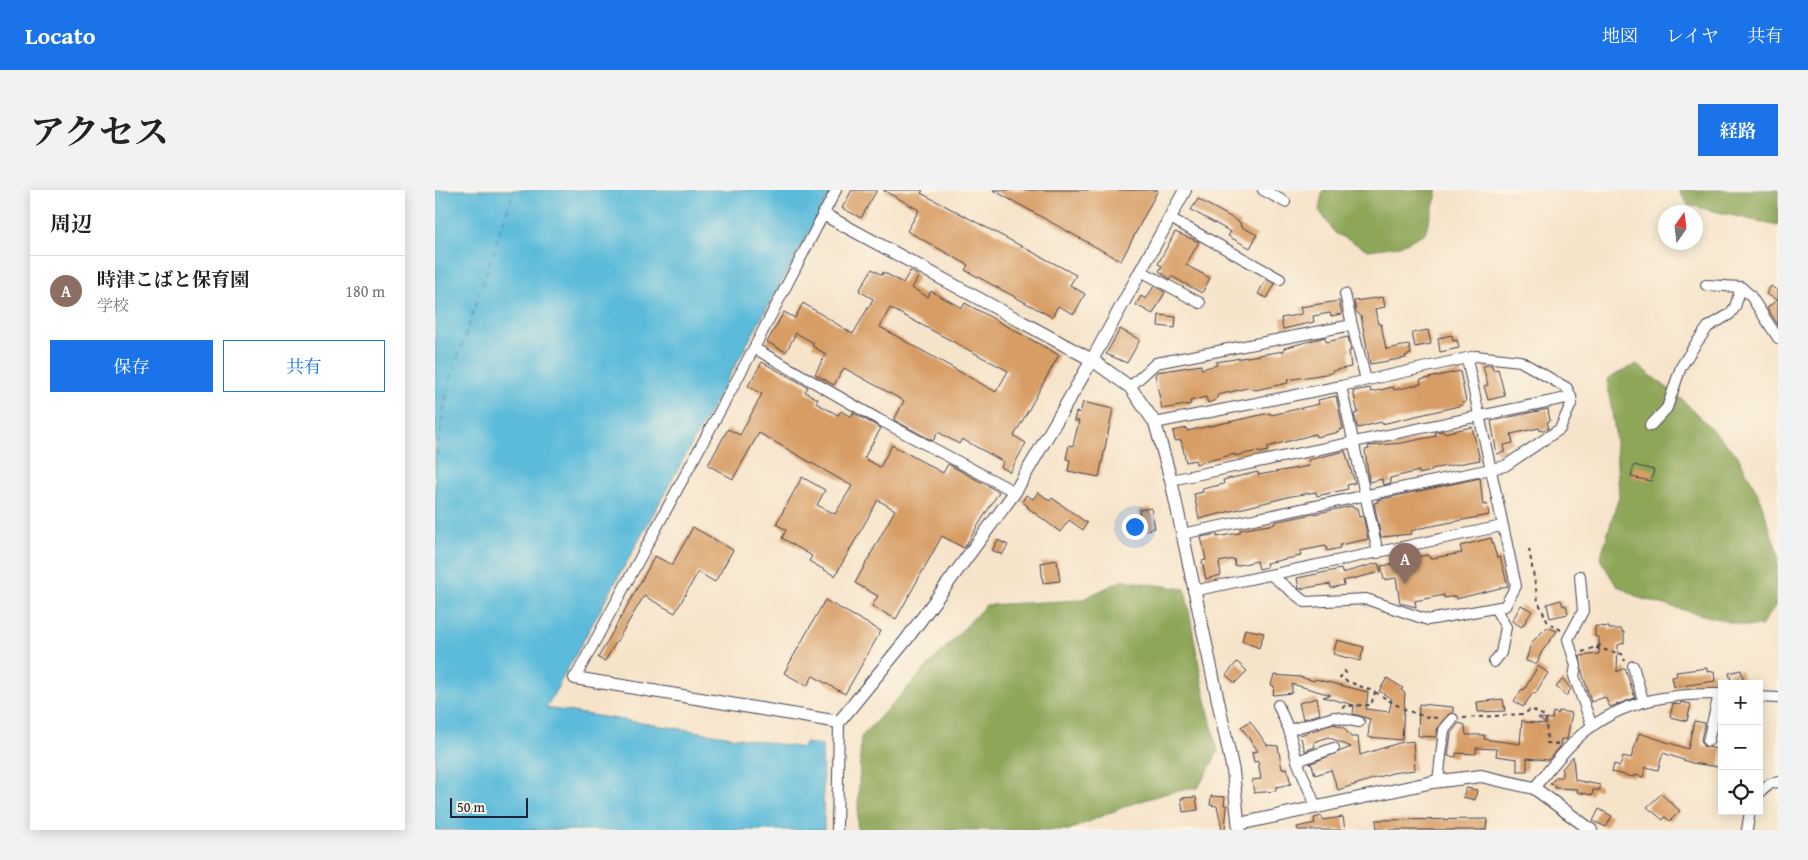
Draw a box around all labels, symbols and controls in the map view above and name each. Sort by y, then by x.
text: Locato [25,18,96,53]
text: 地図 [1602,22,1638,49]
text: レイヤ [1666,22,1719,49]
text: 共有 [1747,22,1783,49]
button: 経路 [1698,104,1778,156]
text: アクセス [30,106,169,157]
north arrow [1658,205,1703,250]
text: 周辺 [50,208,92,239]
text: 時津こばと保育園 [97,265,249,293]
text: A [61,279,71,303]
text: 180 m [345,279,385,303]
text: 学校 [97,293,129,317]
button: 保存 [50,340,213,392]
button: 共有 [223,340,385,392]
your location [1122,514,1148,540]
pin: A [1389,543,1421,584]
map controls [1718,680,1763,815]
button: + [1718,680,1763,725]
button: − [1718,725,1763,770]
button: locate [1718,770,1763,815]
scale bar [450,795,527,818]
text: 50 m [457,797,485,817]

